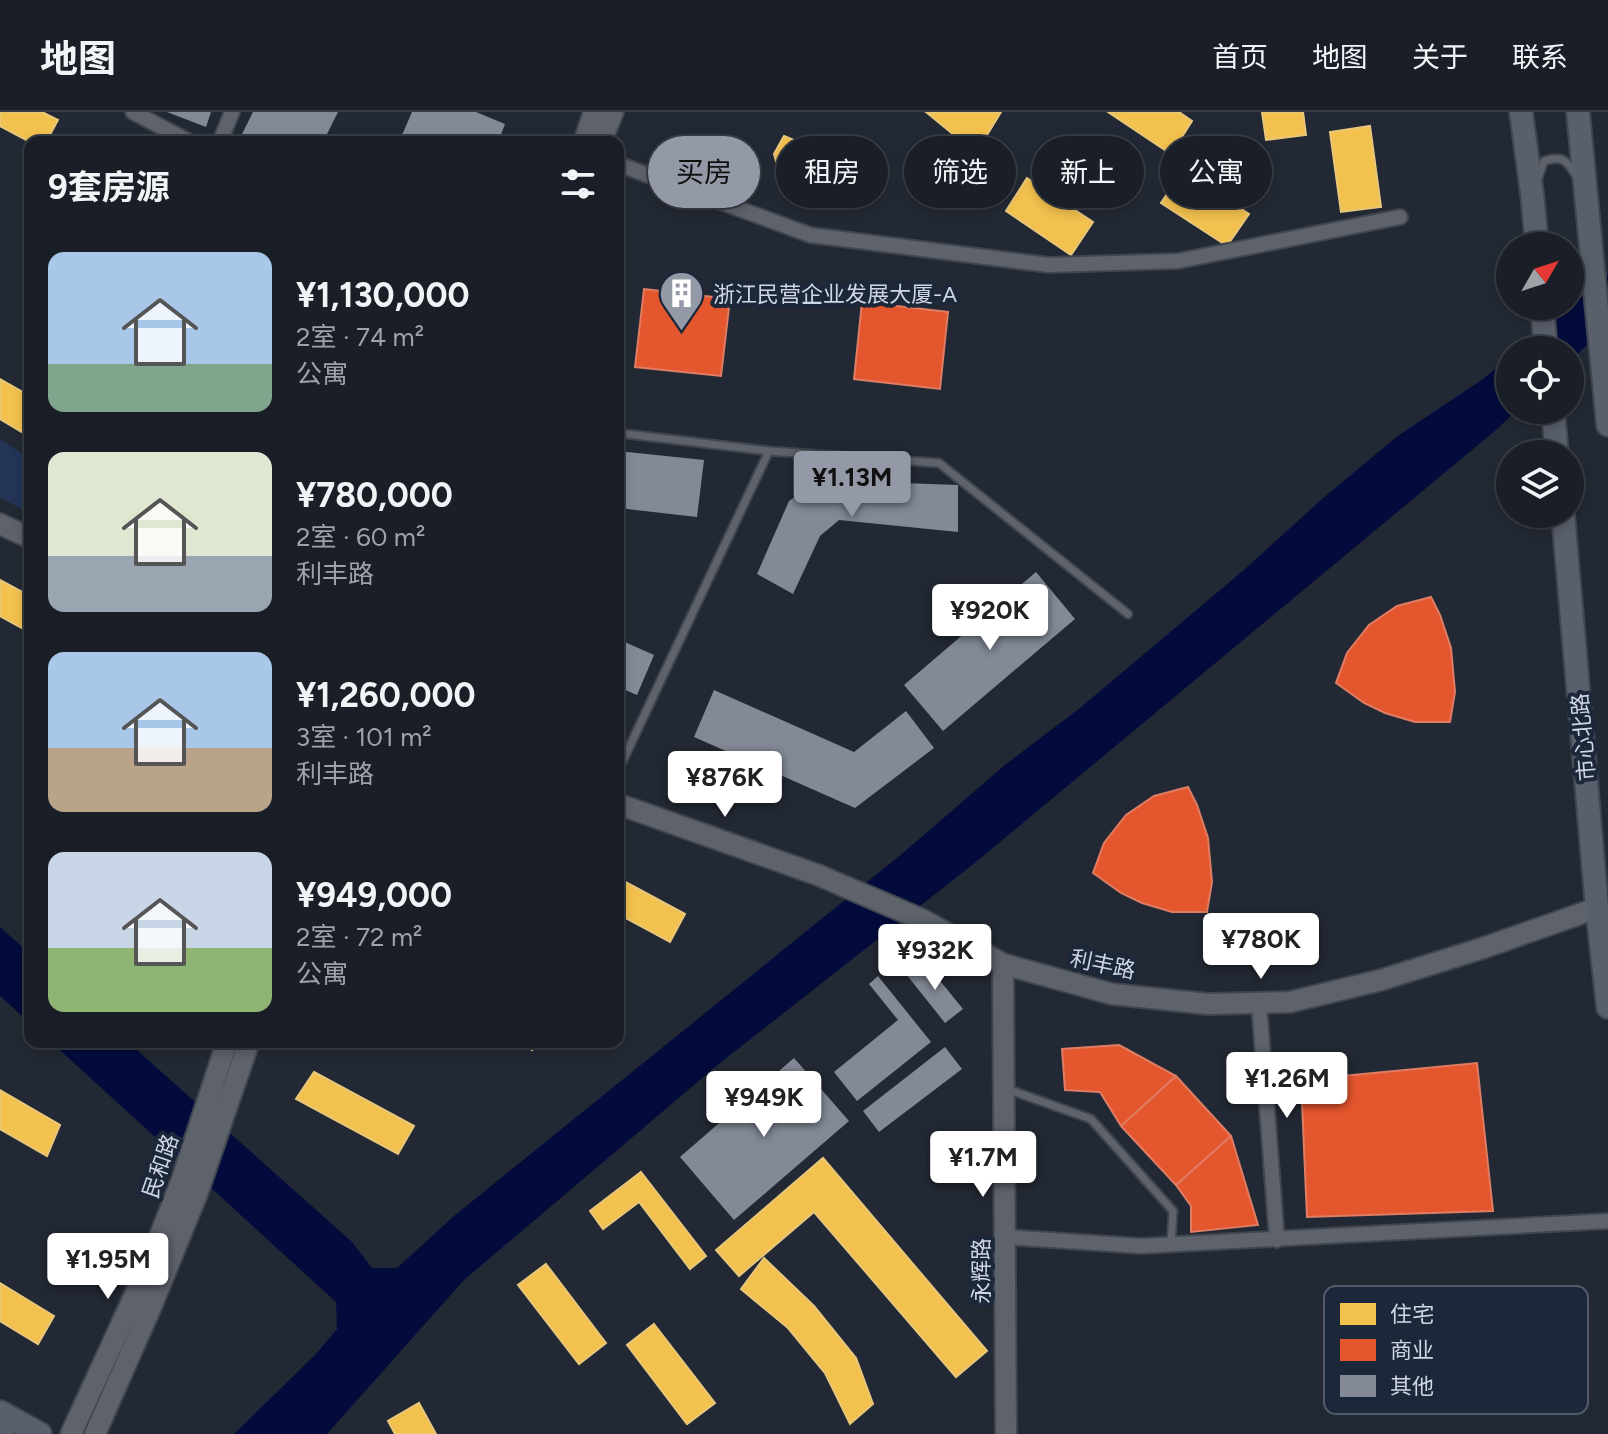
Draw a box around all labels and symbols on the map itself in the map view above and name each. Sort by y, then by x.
north arrow [1496,232,1584,320]
building icon: 浙江民营企业发展大厦-A [658,270,706,333]
place label: 浙江民营企业发展大厦-A [713,281,957,308]
pin: ¥1.13M [787,451,917,519]
pin: ¥920K [934,584,1046,652]
street label: 市心北路 [1566,692,1601,782]
pin: ¥876K [669,751,781,819]
pin: ¥780K [1205,913,1317,981]
pin: ¥932K [879,924,991,992]
street label: 利丰路 [1068,944,1138,985]
pin: ¥1.26M [1222,1052,1352,1120]
pin: ¥949K [708,1071,820,1139]
street label: 民和路 [137,1131,184,1202]
pin: ¥1.7M [927,1131,1039,1199]
pin: ¥1.95M [43,1233,173,1301]
street label: 永辉路 [968,1238,995,1304]
legend [1324,1286,1588,1414]
text: 住宅 [1390,1301,1434,1328]
text: 商业 [1390,1337,1434,1364]
text: 其他 [1390,1373,1434,1400]

